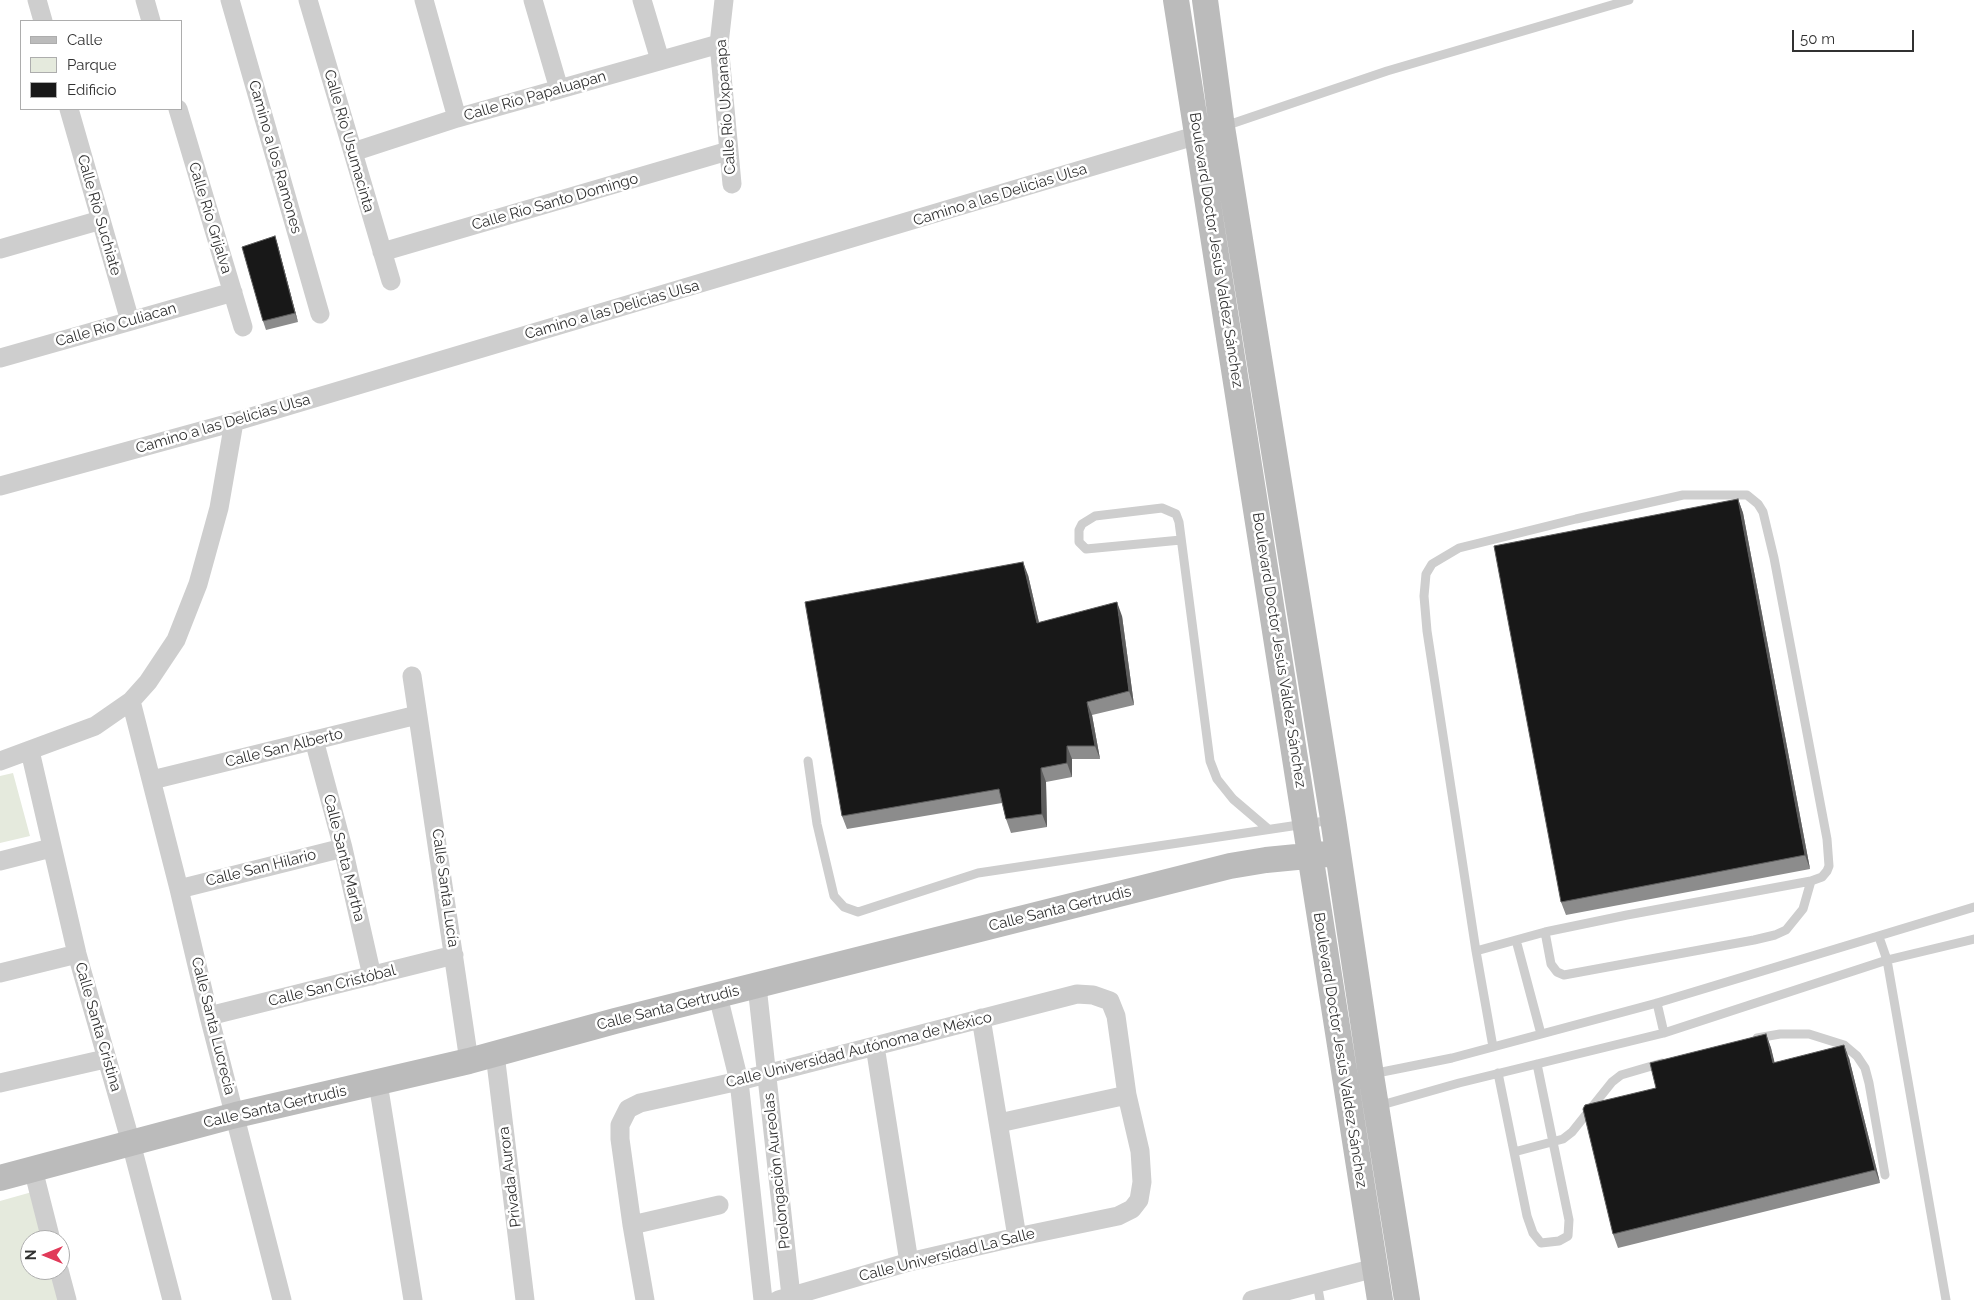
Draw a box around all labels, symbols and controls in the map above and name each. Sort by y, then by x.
legend [20,20,182,110]
scale bar [1794,20,1916,52]
text: 50 m [1800,30,1835,48]
text: Calle [67,31,102,49]
street label: Calle Río Uxpanapa [712,39,740,175]
text: Parque [67,56,116,74]
street label: Calle Río Papaluapan [462,67,608,125]
street label: Calle Río Usumacinta [320,68,378,214]
street label: Camino a los Ramones [245,78,305,236]
text: Edificio [67,81,117,99]
street label: Boulevard Doctor Jesús Valdez Sánchez [1185,111,1247,389]
street label: Calle Río Suchiate [73,152,125,278]
street label: Calle Río Grijalva [184,160,236,276]
street label: Camino a las Delicias Ulsa [911,160,1089,230]
street label: Calle Río Santo Domingo [470,170,640,234]
street label: Camino a las Delicias Ulsa [523,276,701,344]
street label: Calle Río Culiacan [54,299,178,351]
street label: Camino a las Delicias Ulsa [134,390,312,458]
street label: Boulevard Doctor Jesús Valdez Sánchez [1248,511,1310,789]
street label: Calle San Alberto [223,725,345,771]
street label: Calle Santa Martha [319,792,369,924]
street label: Calle Santa Lucía [428,828,462,948]
street label: Calle San Hilario [204,846,318,890]
street label: Calle Santa Gertrudis [987,883,1133,935]
street label: Boulevard Doctor Jesús Valdez Sánchez [1309,911,1371,1189]
street label: Calle Santa Lucrecia [187,955,239,1097]
street label: Calle Santa Cristina [71,960,125,1094]
street label: Calle San Cristóbal [267,961,397,1011]
street label: Calle Santa Gertrudis [595,982,741,1034]
street label: Calle Universidad Autónoma de México [724,1008,994,1092]
street label: Calle Santa Gertrudis [202,1082,348,1132]
street label: Prolongación Aureolas [760,1092,794,1250]
street label: Privada Aurora [495,1126,525,1228]
street label: Calle Universidad La Salle [857,1224,1037,1286]
north arrow [20,1230,70,1280]
text: N [23,1250,39,1260]

